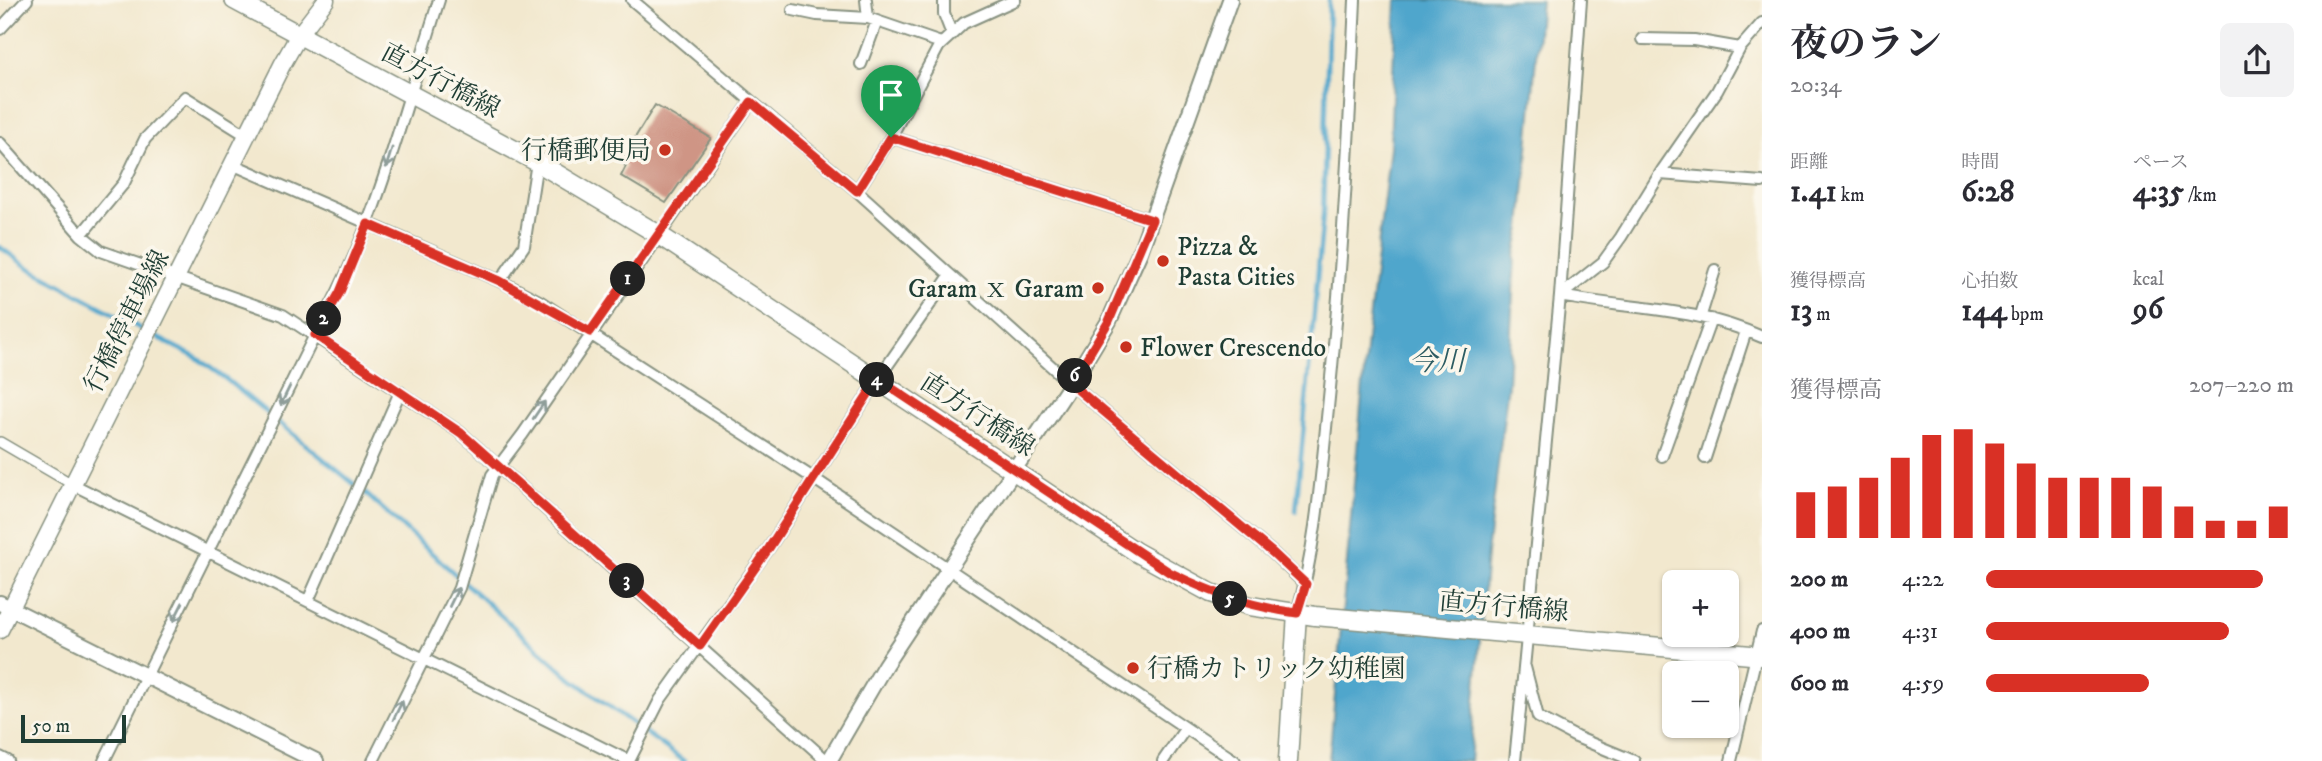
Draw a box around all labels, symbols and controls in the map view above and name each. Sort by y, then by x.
text: 夜のラン [1790,21,1942,69]
button: share [2220,23,2294,97]
street label: 直方行橋線 [375,36,505,126]
pin [861,65,921,137]
text: 20:34 [1790,71,1842,100]
icon: arrive [872,76,910,114]
place label: 行橋郵便局 [521,135,651,168]
marker: 行橋郵便局 [657,142,673,158]
one-way arrow [382,147,394,169]
text: 距離 [1790,151,1828,174]
text: 時間 [1961,151,1999,174]
text: ペース [2133,151,2189,174]
text: 1.41 [1790,174,1837,211]
text: 6:28 [1961,174,2015,211]
text: 4:35 [2133,174,2184,211]
text: km [1837,184,1865,207]
text: /km [2184,184,2217,207]
place label: Pizza & Pasta Cities [1177,231,1295,294]
street label: 行橋停車場線 [77,245,177,399]
marker: Pizza & Pasta Cities [1155,253,1171,269]
pin: 1 [610,262,646,296]
text: 1 [624,267,631,290]
text: kcal [2133,268,2164,291]
text: 獲得標高 [1790,270,1866,293]
text: 心拍数 [1961,270,2018,293]
place label: Garam ｘ Garam [908,273,1084,306]
marker: Garam ｘ Garam [1090,280,1106,296]
text: 96 [2133,291,2163,328]
text: 13 [1790,293,1812,330]
text: 144 [1961,293,2007,330]
pin: 2 [306,302,342,336]
text: m [1812,303,1831,326]
text: bpm [2007,303,2044,326]
text: 2 [319,307,328,330]
place label: Flower Crescendo [1140,332,1326,365]
marker: Flower Crescendo [1118,339,1134,355]
water label: 今川 [1409,344,1468,379]
pin: 6 [1058,358,1092,394]
pin: 4 [860,362,894,398]
text: 6 [1070,364,1079,387]
street label: 直方行橋線 [914,366,1041,465]
text: 4 [871,368,882,391]
text: 207–220 m [2189,371,2294,400]
text: 獲得標高 [1790,376,1882,405]
one-way arrow [277,385,291,406]
one-way arrow [531,401,546,420]
pin: 3 [610,564,644,598]
text: 200 m [1790,565,1848,594]
text: 4:22 [1902,565,1944,594]
text: 3 [623,569,630,592]
map controls [1662,570,1739,738]
button: + [1662,570,1739,647]
pin: 5 [1212,582,1248,616]
street label: 直方行橋線 [1438,585,1570,630]
one-way arrow [447,587,461,608]
text: 5 [1225,587,1234,610]
one-way arrow [170,601,184,622]
text: 400 m [1790,617,1850,646]
text: 4:31 [1902,617,1938,646]
place label: 行橋カトリック幼稚園 [1147,653,1406,686]
marker: 行橋カトリック幼稚園 [1125,660,1141,676]
button: − [1662,661,1739,738]
text: 600 m [1790,669,1849,698]
text: 4:59 [1902,669,1944,698]
one-way arrow [392,700,405,721]
scale bar [21,712,126,744]
text: 50 m [32,715,70,738]

